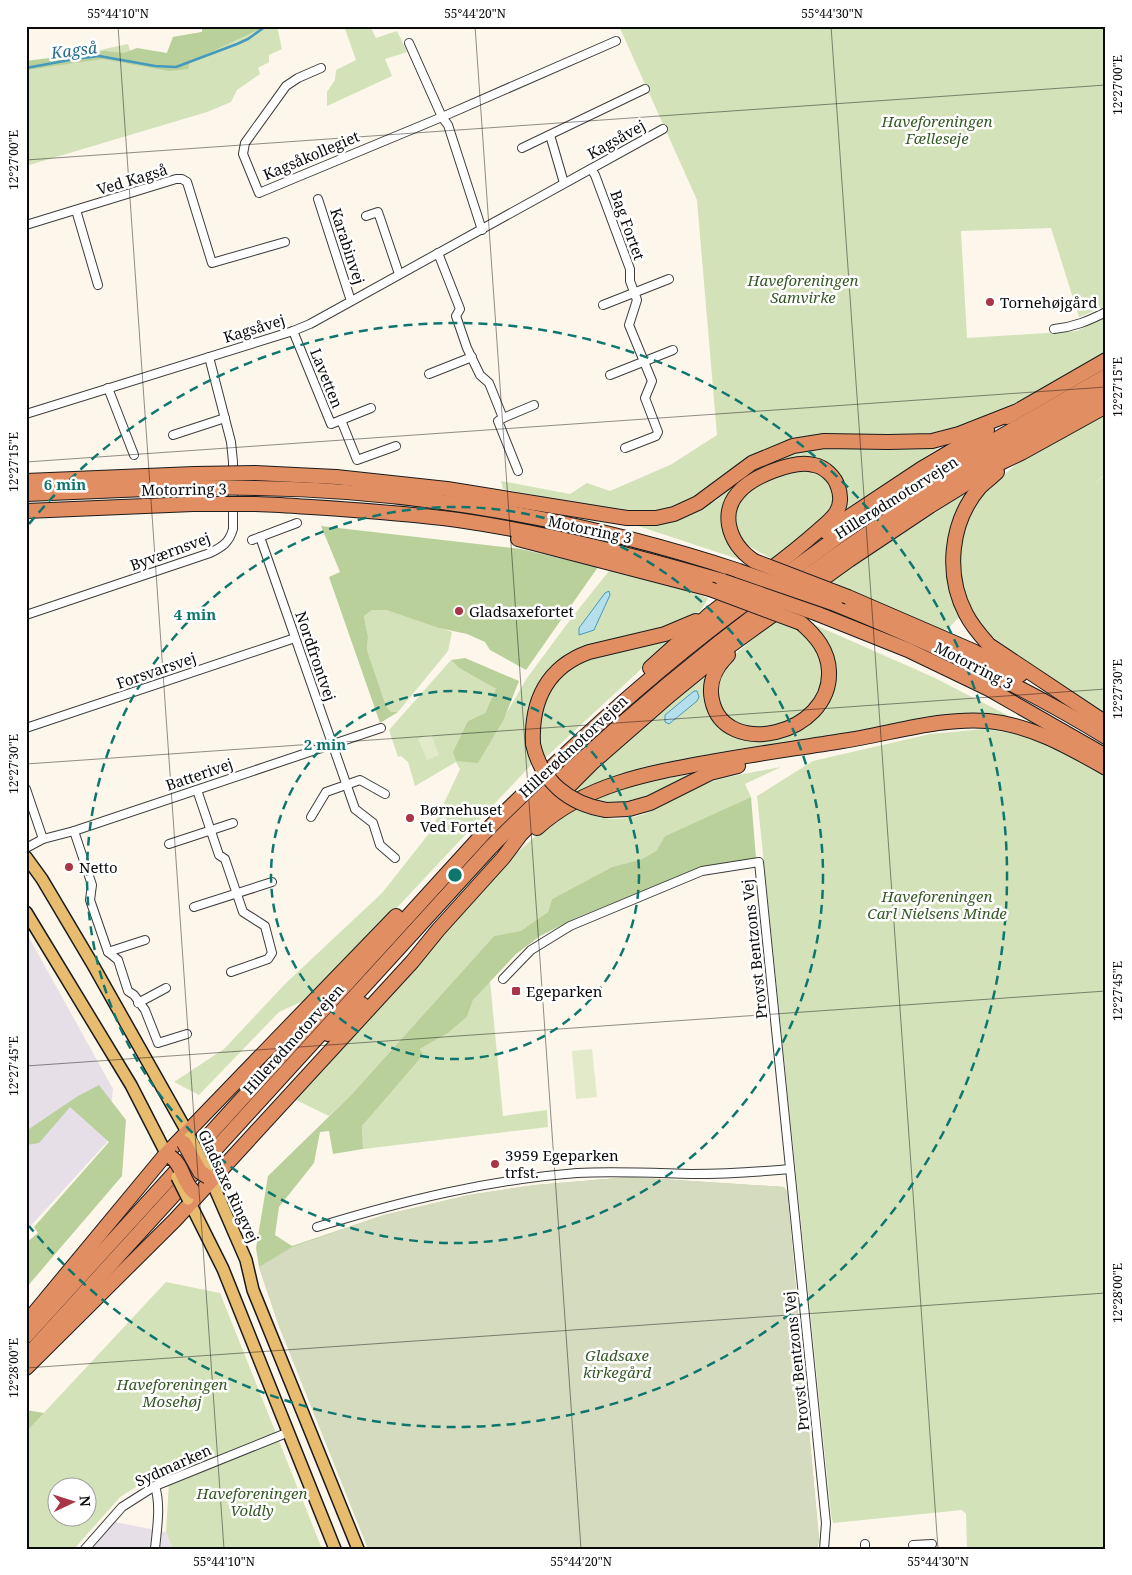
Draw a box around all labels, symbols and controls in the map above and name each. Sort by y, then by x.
text: 55°44'10"N [87,5,149,22]
text: 55°44'20"N [444,5,506,22]
text: 55°44'30"N [801,5,863,22]
water label: Kagså [49,36,99,64]
text: 12°27'00"E [1109,55,1126,115]
park label: Haveforeningen Fælleseje [881,111,992,148]
street label: Kagsåvej [583,115,649,163]
street label: Kagsåkollegiet [260,126,362,184]
text: 12°27'00"E [5,130,22,190]
street label: Ved Kagså [94,159,170,199]
street label: Bag Fortet [606,187,650,263]
street label: Karabinvej [326,205,370,287]
park label: Haveforeningen Samvirke [747,270,858,307]
place label: Tornehøjgård [1000,292,1097,312]
marker: Tornehøjgård [984,296,996,308]
street label: Kagsåvej [221,309,287,347]
street label: Lavetten [306,345,348,411]
text: 12°27'15"E [1109,357,1126,417]
text: 12°27'15"E [5,432,22,492]
street label: Hillerødmotorvejen [831,451,962,543]
text: 6 min [44,474,86,494]
street label: Motorring 3 [141,478,227,500]
street label: Motorring 3 [546,510,634,548]
street label: Byværnsvej [127,527,213,575]
place label: Gladsaxefortet [469,601,574,621]
text: 4 min [174,604,216,624]
marker: Gladsaxefortet [453,605,465,617]
street label: Nordfrontvej [291,608,341,704]
street label: Motorring 3 [931,637,1017,693]
street label: Forsvarsvej [114,647,198,693]
text: 12°27'30"E [1109,659,1126,719]
street label: Hillerødmotorvejen [514,690,632,802]
text: 12°27'30"E [5,734,22,794]
text: 2 min [304,734,346,754]
street label: Batterivej [163,753,235,795]
place label: Børnehuset Ved Fortet [420,799,502,836]
marker: Børnehuset Ved Fortet [404,812,416,824]
place label: Netto [79,857,118,877]
marker: Netto [63,861,75,873]
centre of rings [446,866,464,884]
street label: Provst Bentzons Vej [737,878,771,1020]
park label: Haveforeningen Carl Nielsens Minde [867,886,1007,923]
text: 12°27'45"E [1109,961,1126,1021]
street label: Hillerødmotorvejen [238,979,348,1098]
place label: Egeparken [526,981,603,1001]
marker: Egeparken [510,985,522,997]
text: 12°27'45"E [5,1036,22,1096]
street label: Gladsaxe Ringvej [194,1126,264,1246]
place label: 3959 Egeparken trfst. [505,1145,619,1182]
marker: 3959 Egeparken trfst. [489,1158,501,1170]
text: 12°28'00"E [1109,1263,1126,1323]
street label: Provst Bentzons Vej [779,1290,813,1432]
text: 12°28'00"E [5,1338,22,1398]
park label: Gladsaxe kirkegård [583,1345,651,1382]
park label: Haveforeningen Mosehøj [116,1374,227,1411]
street label: Sydmarken [132,1439,215,1491]
north arrow [48,1478,98,1528]
park label: Haveforeningen Voldly [196,1483,307,1520]
text: N [76,1495,95,1507]
text: 55°44'10"N [193,1553,255,1570]
text: 55°44'20"N [550,1553,612,1570]
text: 55°44'30"N [907,1553,969,1570]

